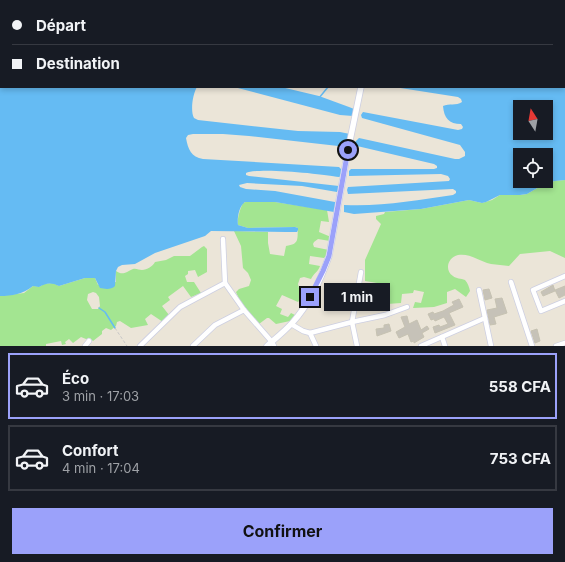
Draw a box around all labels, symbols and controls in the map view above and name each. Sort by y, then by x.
text: Départ [36,16,86,35]
text: Destination [36,54,120,73]
north arrow [513,100,553,140]
map controls [513,100,553,188]
route start [339,141,357,159]
button: locate [513,148,553,188]
callout: 1 min [324,283,390,311]
route end [301,288,319,306]
text: 1 min [341,289,373,305]
icon: car [14,368,50,404]
text: Éco [62,369,89,388]
text: 558 CFA [489,377,551,396]
text: 3 min · 17:03 [62,388,139,404]
icon: car [14,440,50,476]
text: Confort [62,441,118,460]
text: 753 CFA [490,449,551,468]
text: 4 min · 17:04 [62,460,140,476]
button: Confirmer [12,508,553,554]

